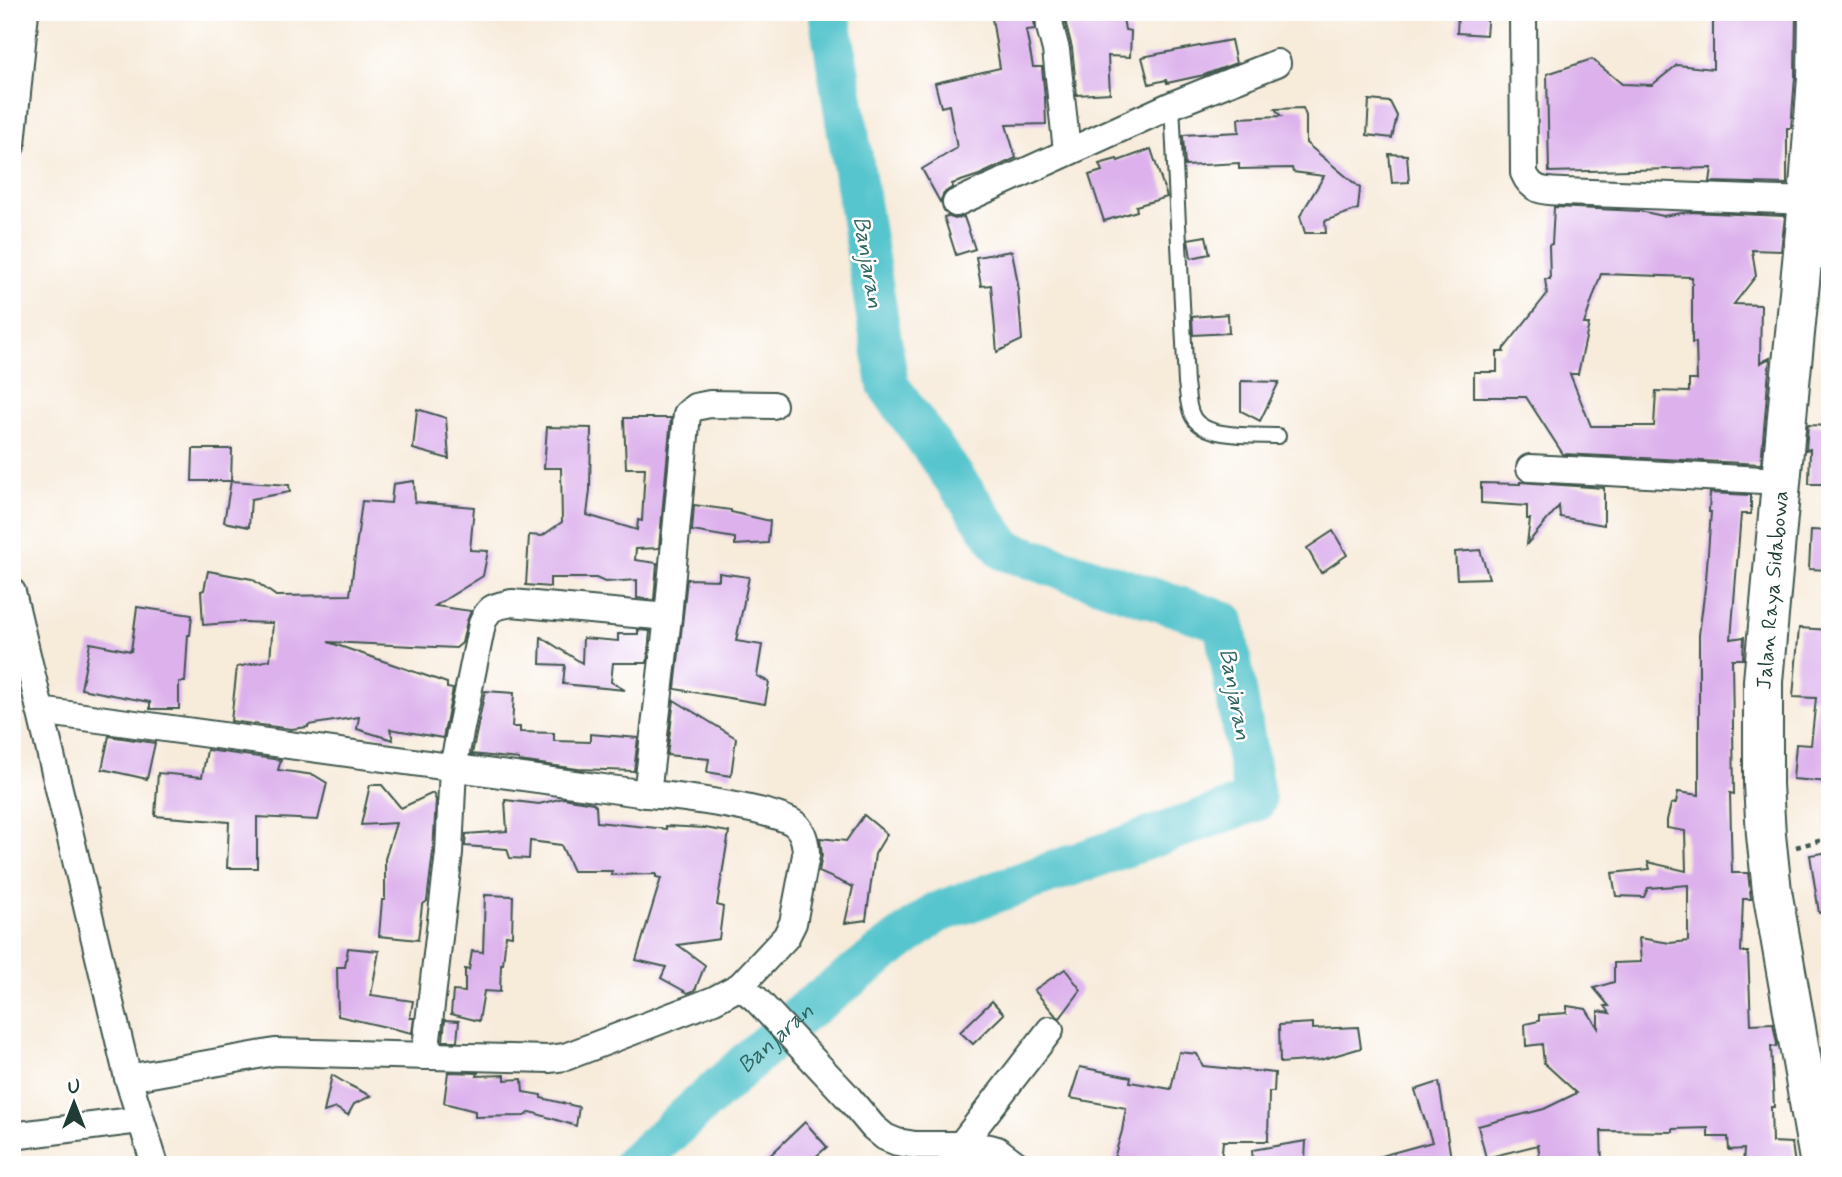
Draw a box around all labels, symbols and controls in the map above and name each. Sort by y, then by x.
water label: Banjaran [845,214,889,310]
street label: Jalan Raya Sidabowa [1750,489,1796,691]
water label: Banjaran [1211,646,1257,743]
water label: Banjaran [732,997,820,1081]
north arrow [38,1068,108,1138]
text: U [68,1075,80,1100]

